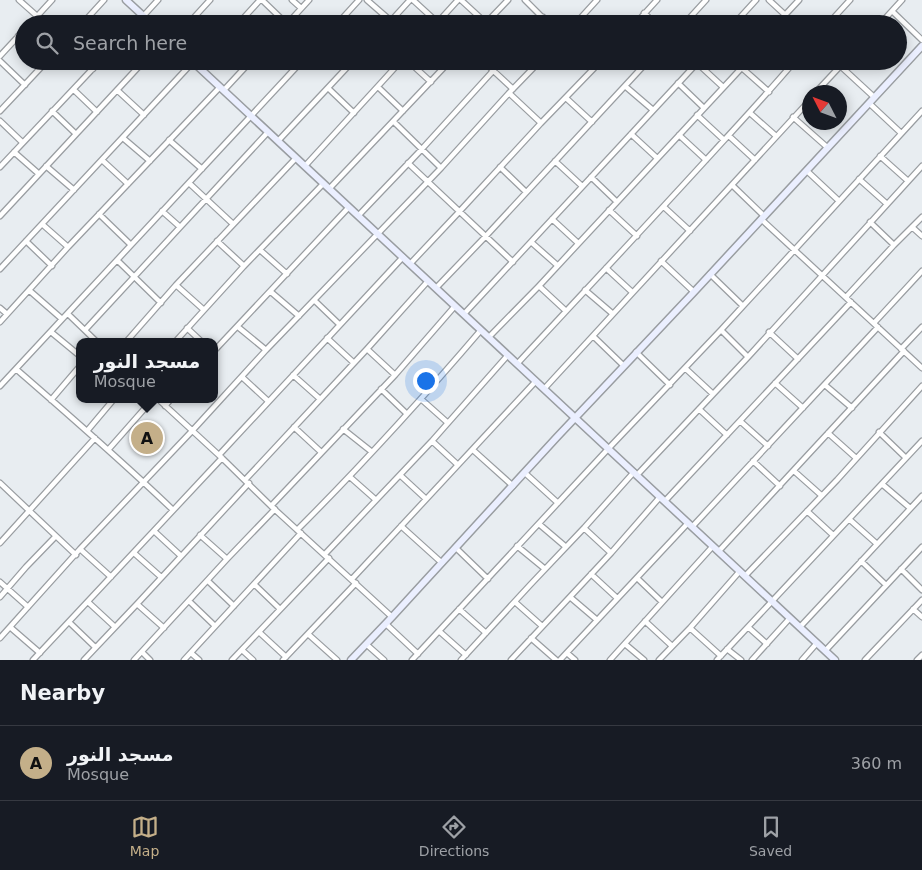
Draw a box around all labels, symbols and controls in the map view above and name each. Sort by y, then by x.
search box [15,15,907,70]
icon: search [33,29,61,57]
text: Search here [73,32,187,54]
north arrow [802,85,847,130]
popup [76,338,218,403]
text: مسجد النور [94,350,200,372]
your location [413,368,439,394]
text: Mosque [94,372,156,391]
pin: A [131,419,163,457]
text: Nearby [20,681,105,705]
text: مسجد النور [67,743,174,765]
text: A [30,754,42,773]
text: 360 m [851,754,902,773]
text: Mosque [67,765,129,784]
tab: Map [130,813,159,859]
tab: Directions [419,813,489,859]
tab: Saved [749,813,792,859]

